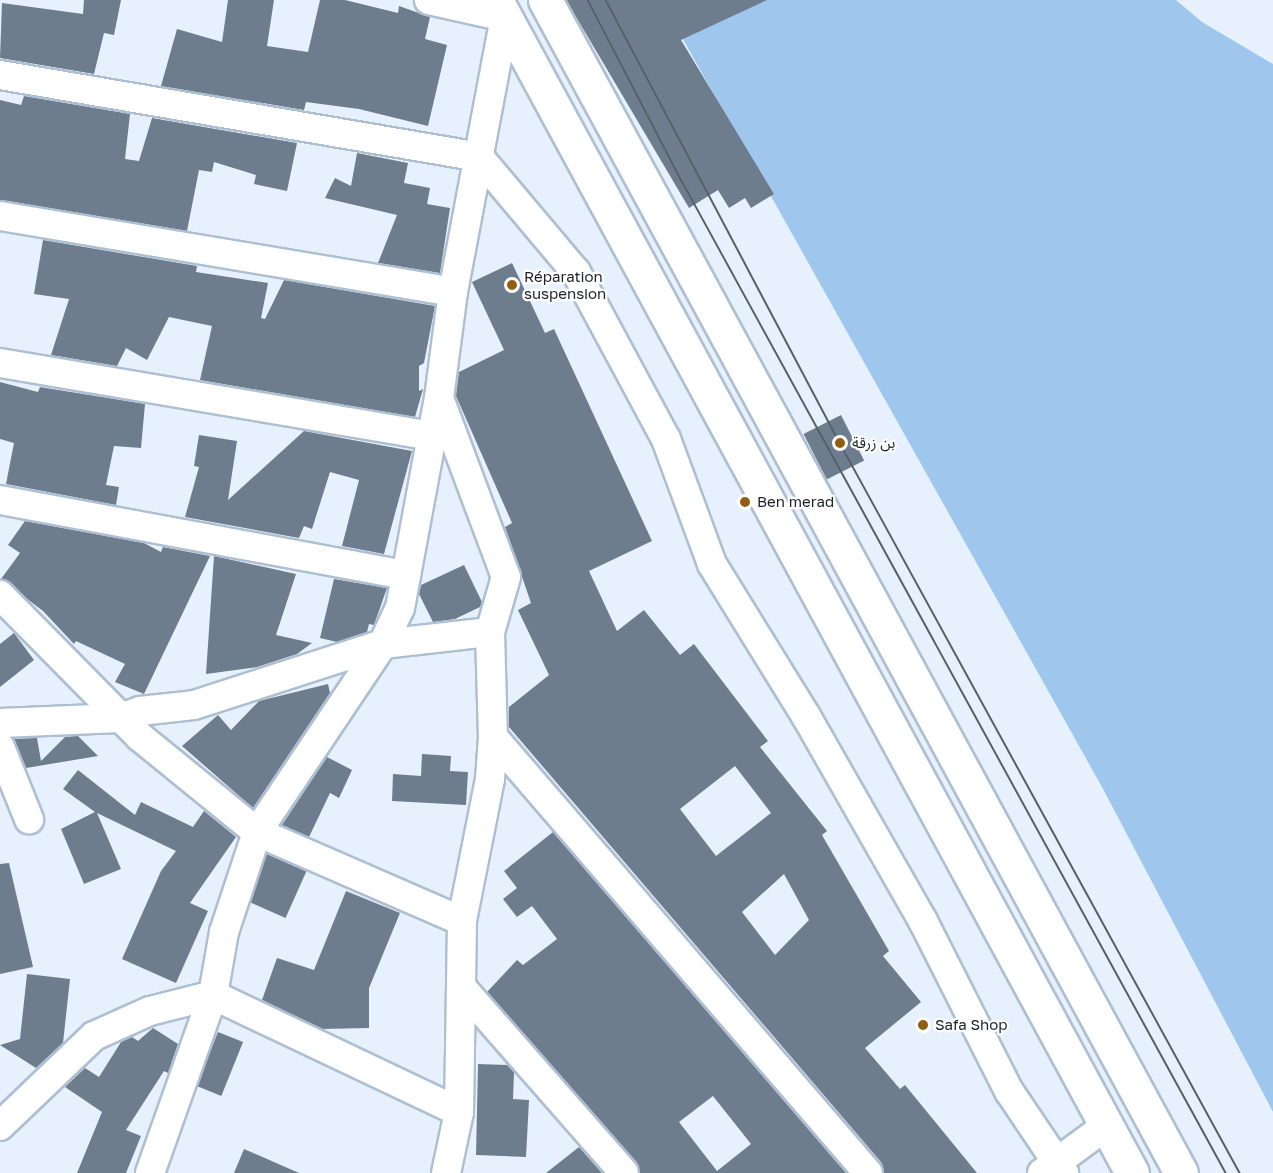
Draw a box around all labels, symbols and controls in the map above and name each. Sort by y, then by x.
place label: Réparation suspension [524,267,606,302]
marker: Réparation suspension [505,278,519,292]
place label: بن زرقة [852,434,895,452]
marker: بن زرقة [833,436,847,450]
place label: Ben merad [757,493,834,511]
marker: Ben merad [738,495,752,509]
place label: Safa Shop [935,1016,1008,1034]
marker: Safa Shop [916,1018,930,1032]

